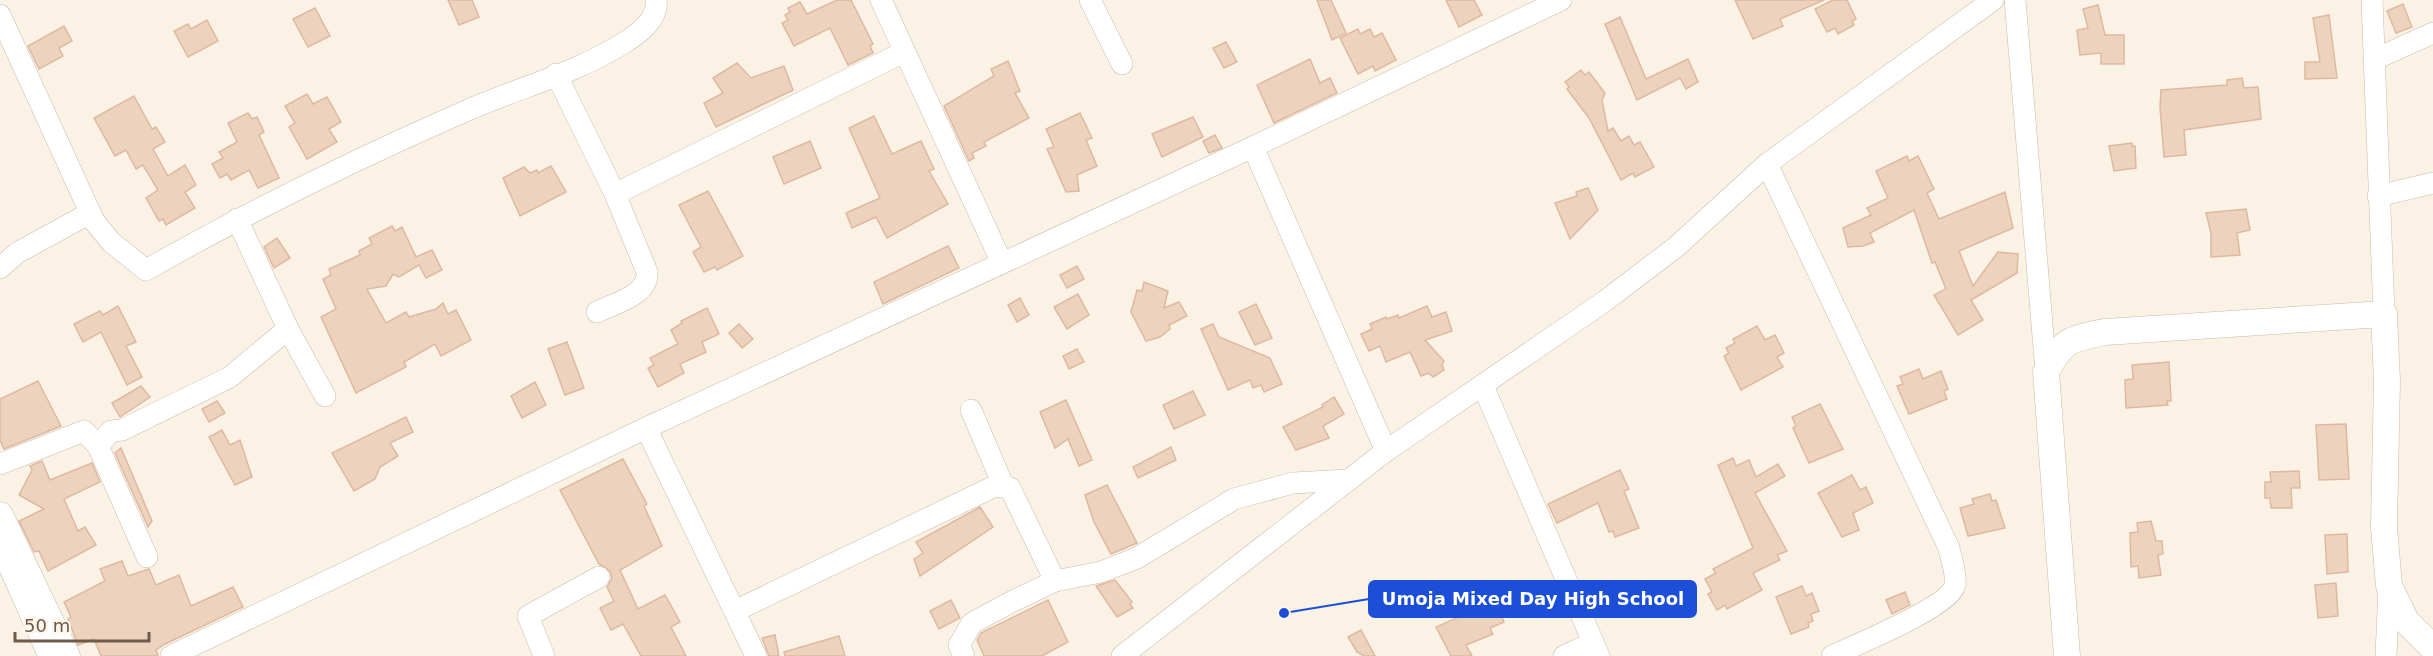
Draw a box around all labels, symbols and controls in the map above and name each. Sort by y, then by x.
callout: Umoja Mixed Day High School [1369,581,1696,617]
text: Umoja Mixed Day High School [1382,588,1684,609]
scale bar [15,605,148,643]
text: 50 m [24,615,70,636]

